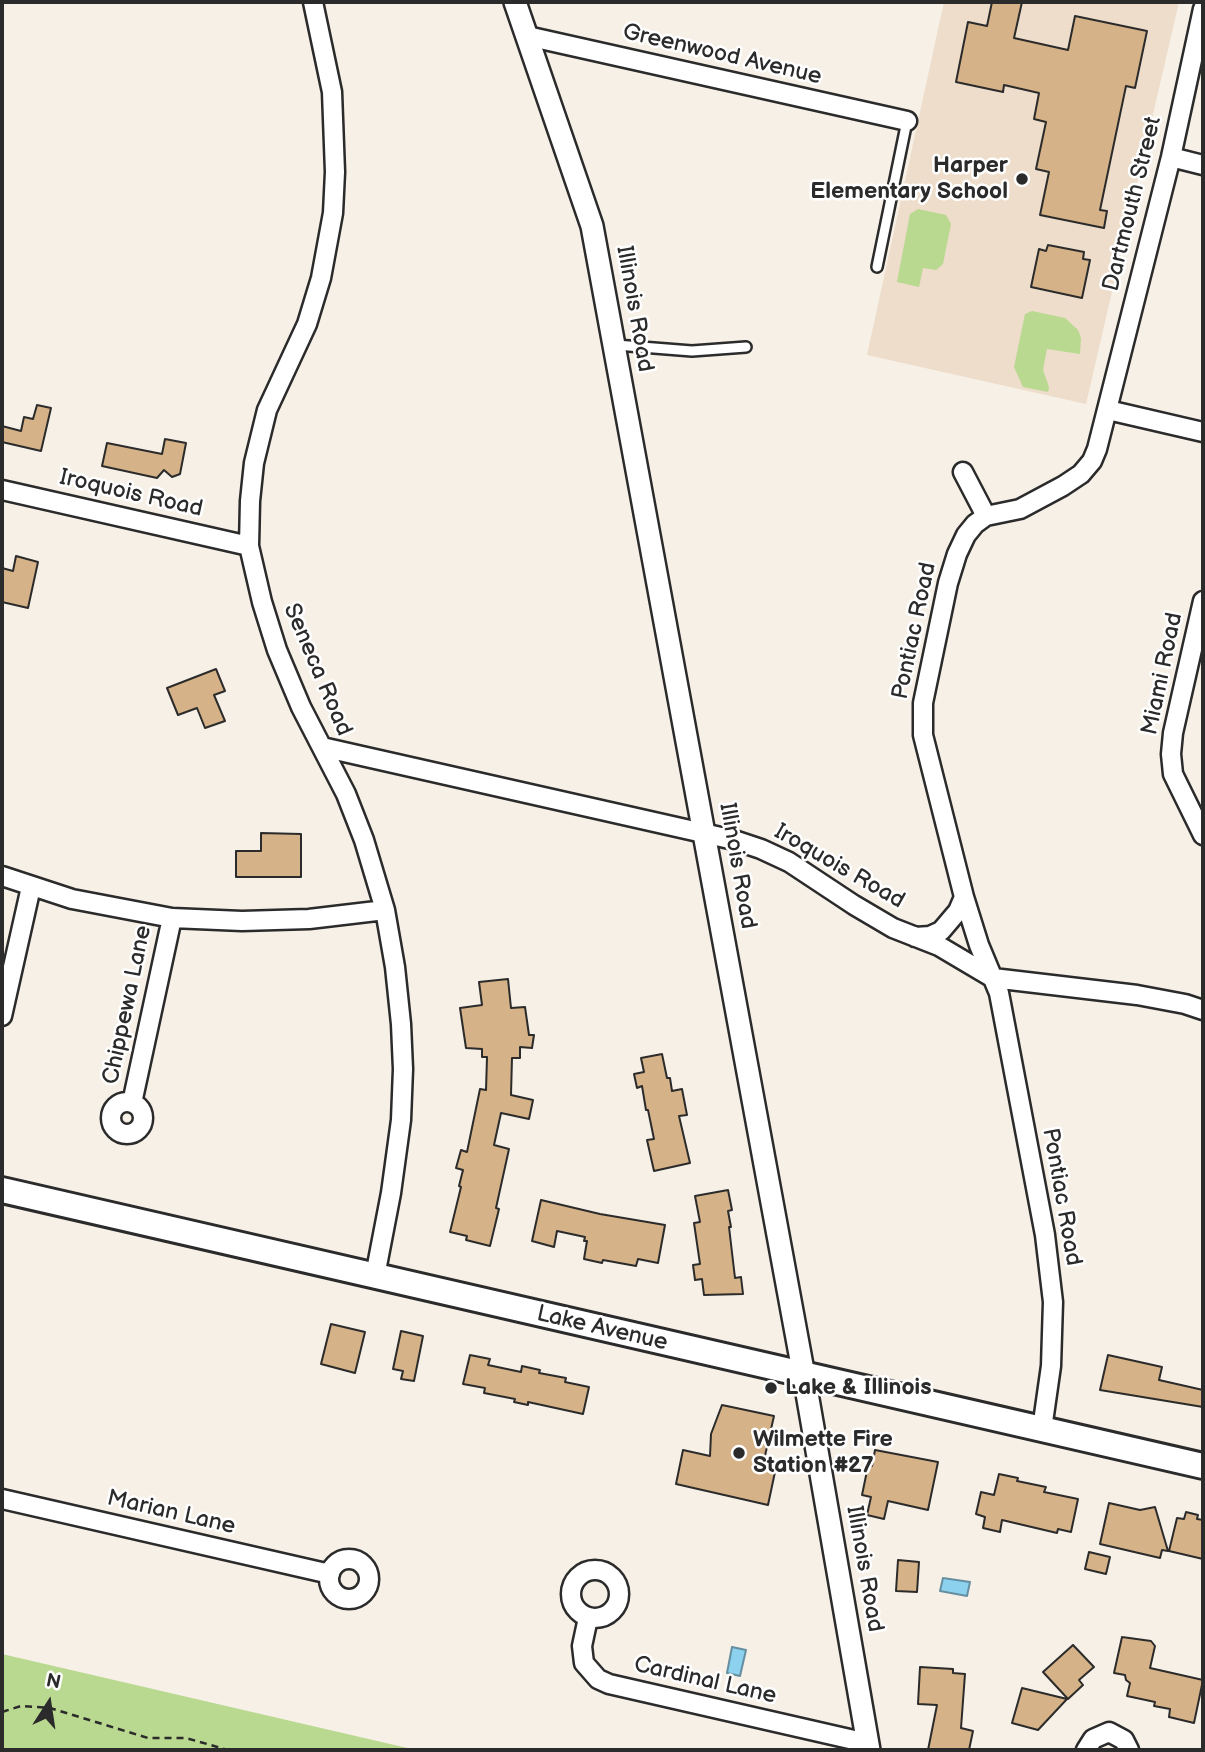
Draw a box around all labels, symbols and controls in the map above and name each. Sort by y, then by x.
street label: Greenwood Avenue [620,19,824,91]
street label: Dartmouth Street [1098,114,1168,294]
place label: Harper Elementary School [810,152,1008,206]
marker: Harper Elementary School [1014,171,1030,187]
street label: Illinois Road [609,244,659,374]
street label: Iroquois Road [57,464,205,524]
street label: Pontiac Road [887,560,943,702]
street label: Seneca Road [277,600,357,740]
street label: Miami Road [1137,610,1189,738]
street label: Illinois Road [712,801,762,931]
street label: Iroquois Road [769,819,909,915]
street label: Chippewa Lane [98,923,158,1087]
street label: Pontiac Road [1035,1126,1087,1268]
street label: Lake Avenue [534,1301,670,1357]
place label: Lake & Illinois [785,1374,931,1402]
marker: Lake & Illinois [763,1380,779,1396]
place label: Wilmette Fire Station #27 [753,1426,893,1480]
marker: Wilmette Fire Station #27 [731,1445,747,1461]
street label: Marian Lane [104,1485,238,1541]
street label: Illinois Road [839,1504,889,1634]
street label: Cardinal Lane [631,1651,779,1711]
north arrow [14,1668,84,1738]
text: N [44,1669,63,1695]

